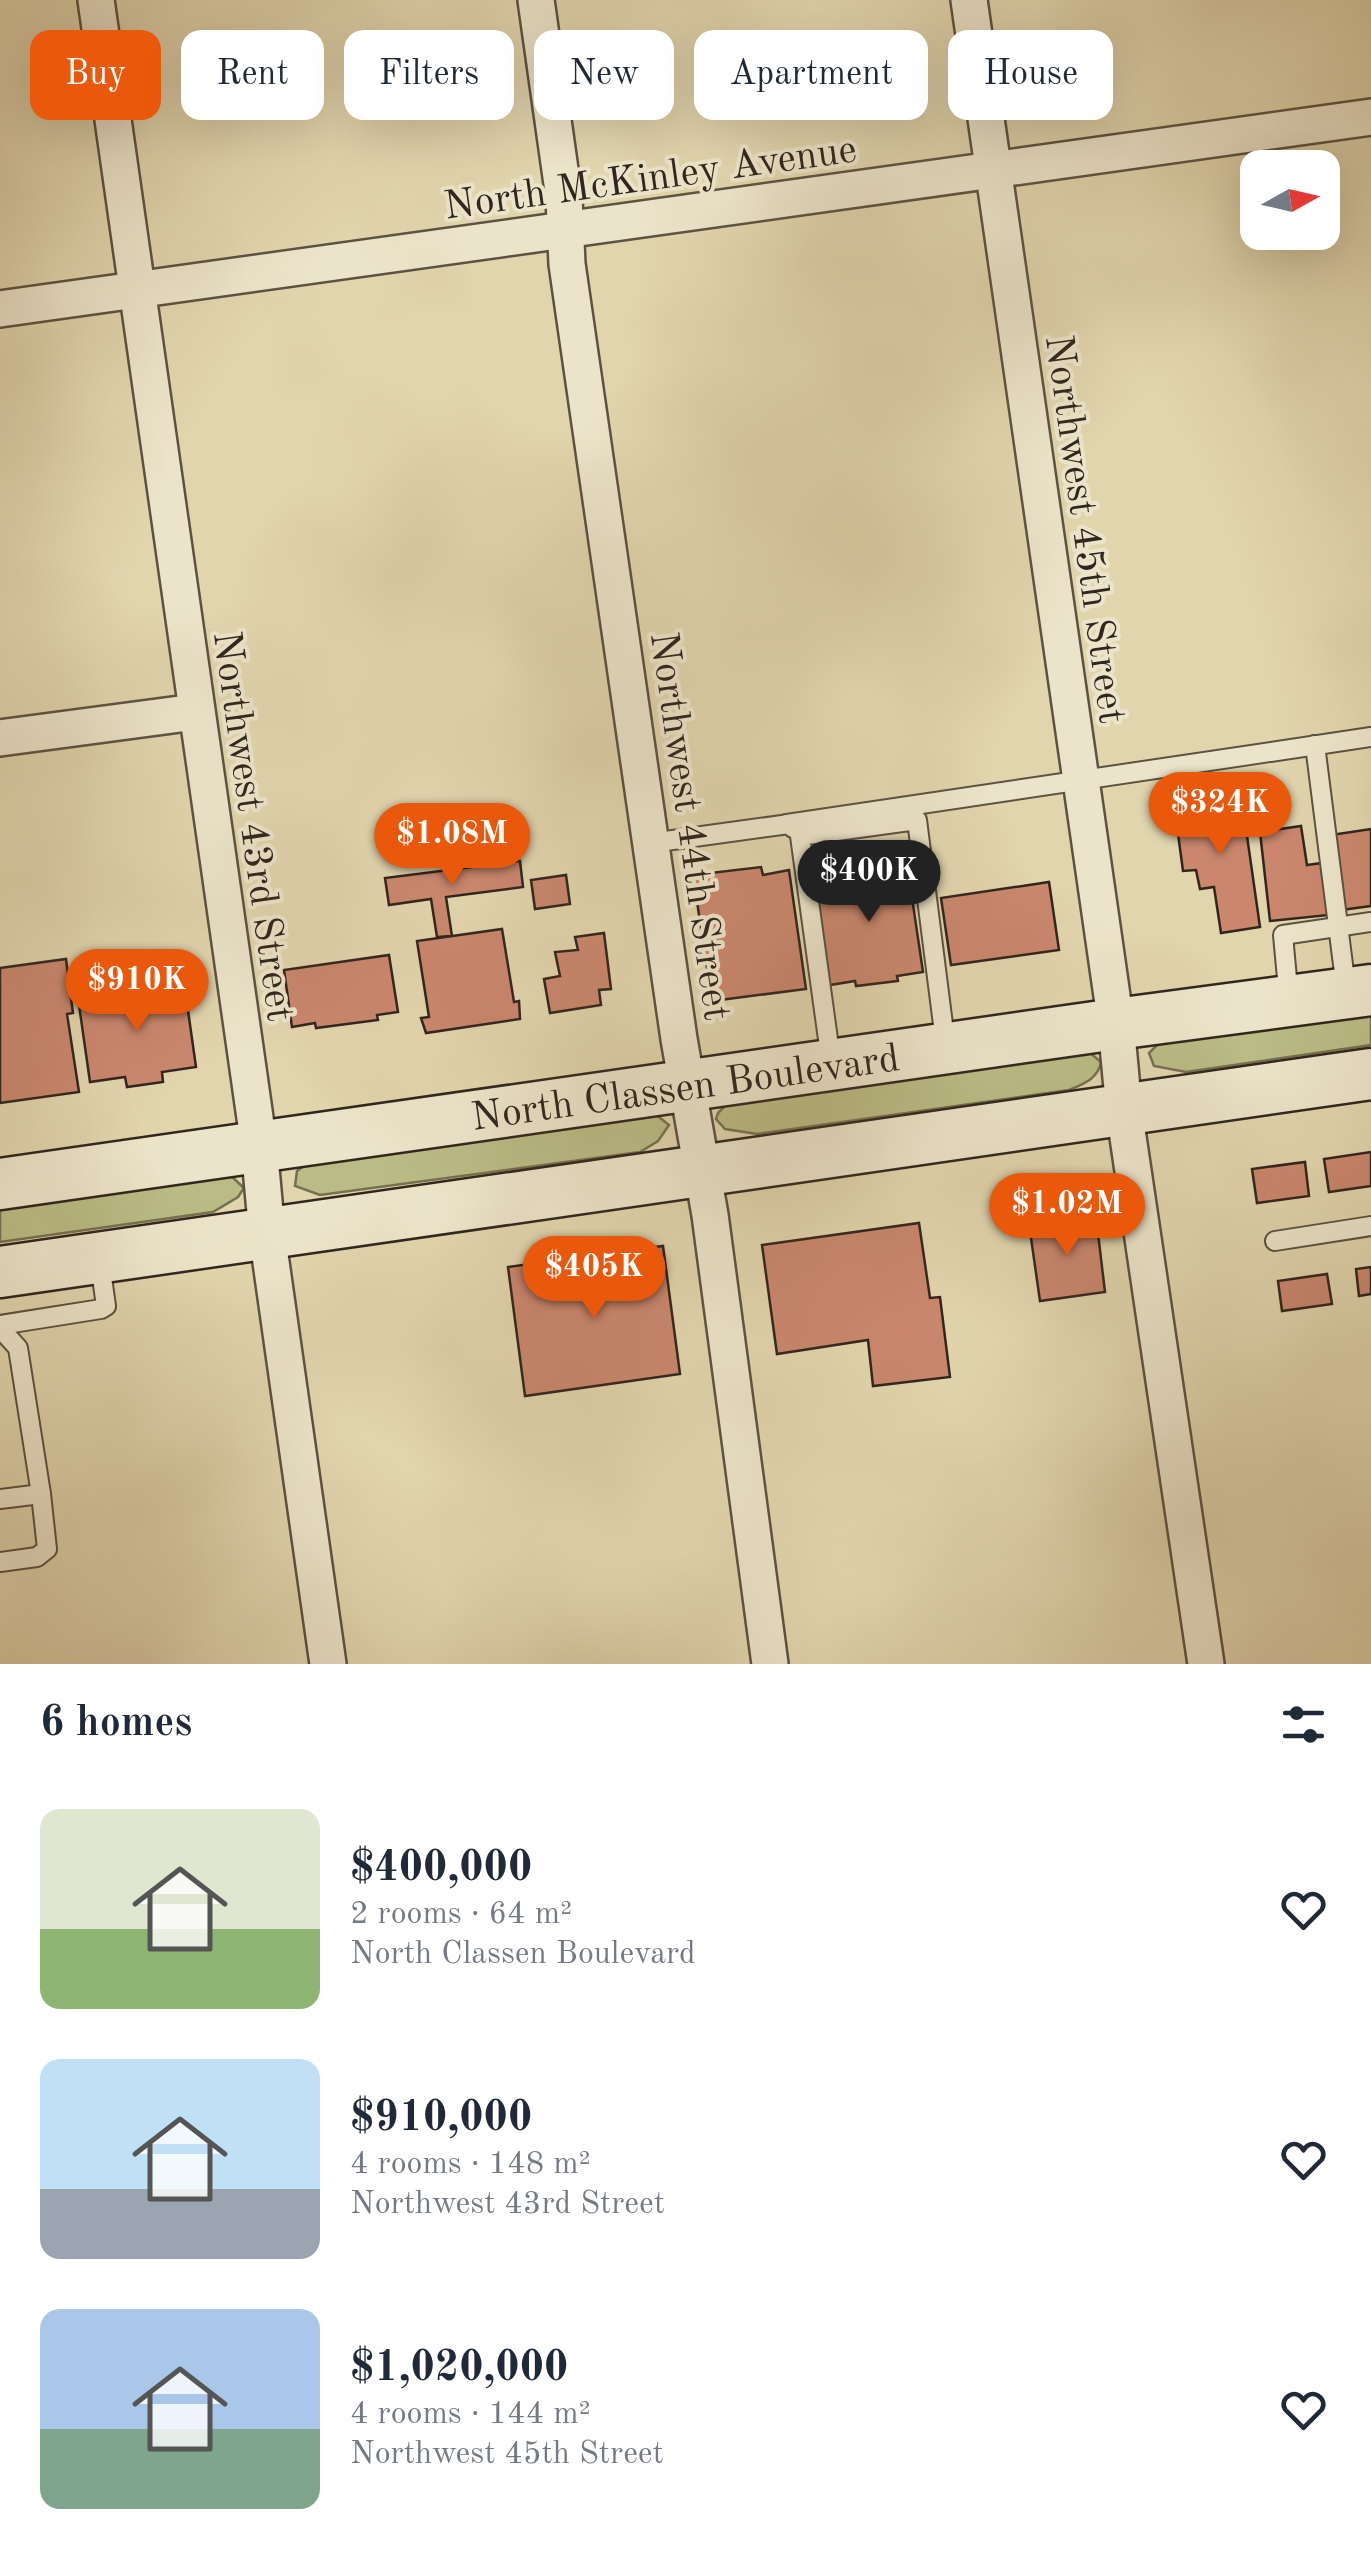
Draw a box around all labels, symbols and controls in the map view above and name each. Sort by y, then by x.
chip: Buy [30,30,161,120]
chip: Rent [181,30,324,120]
chip: Filters [344,30,514,120]
chip: New [534,30,674,120]
chip: Apartment [694,30,928,120]
chip: House [948,30,1113,120]
street label: North McKinley Avenue [442,131,859,229]
north arrow [1240,150,1340,250]
map controls [1240,150,1340,250]
street label: Northwest 45th Street [1036,333,1130,727]
street label: Northwest 43rd Street [204,629,298,1024]
street label: Northwest 44th Street [641,630,735,1024]
pin: $324K [1150,772,1290,857]
text: $324K [1171,788,1269,820]
pin: $1.08M [371,803,533,888]
text: $1.08M [396,819,508,851]
pin: $400K [799,840,939,925]
text: $400K [820,856,918,888]
pin: $910K [67,949,207,1034]
text: $910K [88,965,186,997]
street label: North Classen Boulevard [469,1040,902,1140]
pin: $1.02M [986,1173,1148,1258]
text: $1.02M [1011,1189,1123,1221]
pin: $405K [524,1236,664,1321]
text: $405K [545,1252,643,1284]
icon: filters [1276,1697,1331,1752]
text: 6 homes [40,1703,192,1745]
text: $400,000 [350,1848,532,1890]
icon: home [120,1849,240,1969]
icon: heart [1276,1882,1331,1937]
text: 2 rooms · 64 m² [350,1899,572,1931]
text: North Classen Boulevard [350,1939,696,1971]
text: $910,000 [350,2098,532,2140]
icon: home [120,2099,240,2219]
icon: heart [1276,2132,1331,2187]
text: 4 rooms · 148 m² [350,2149,591,2181]
text: Northwest 43rd Street [350,2189,665,2221]
text: $1,020,000 [350,2348,568,2390]
icon: home [120,2349,240,2469]
icon: heart [1276,2382,1331,2437]
text: 4 rooms · 144 m² [350,2399,591,2431]
text: Northwest 45th Street [350,2439,664,2471]

